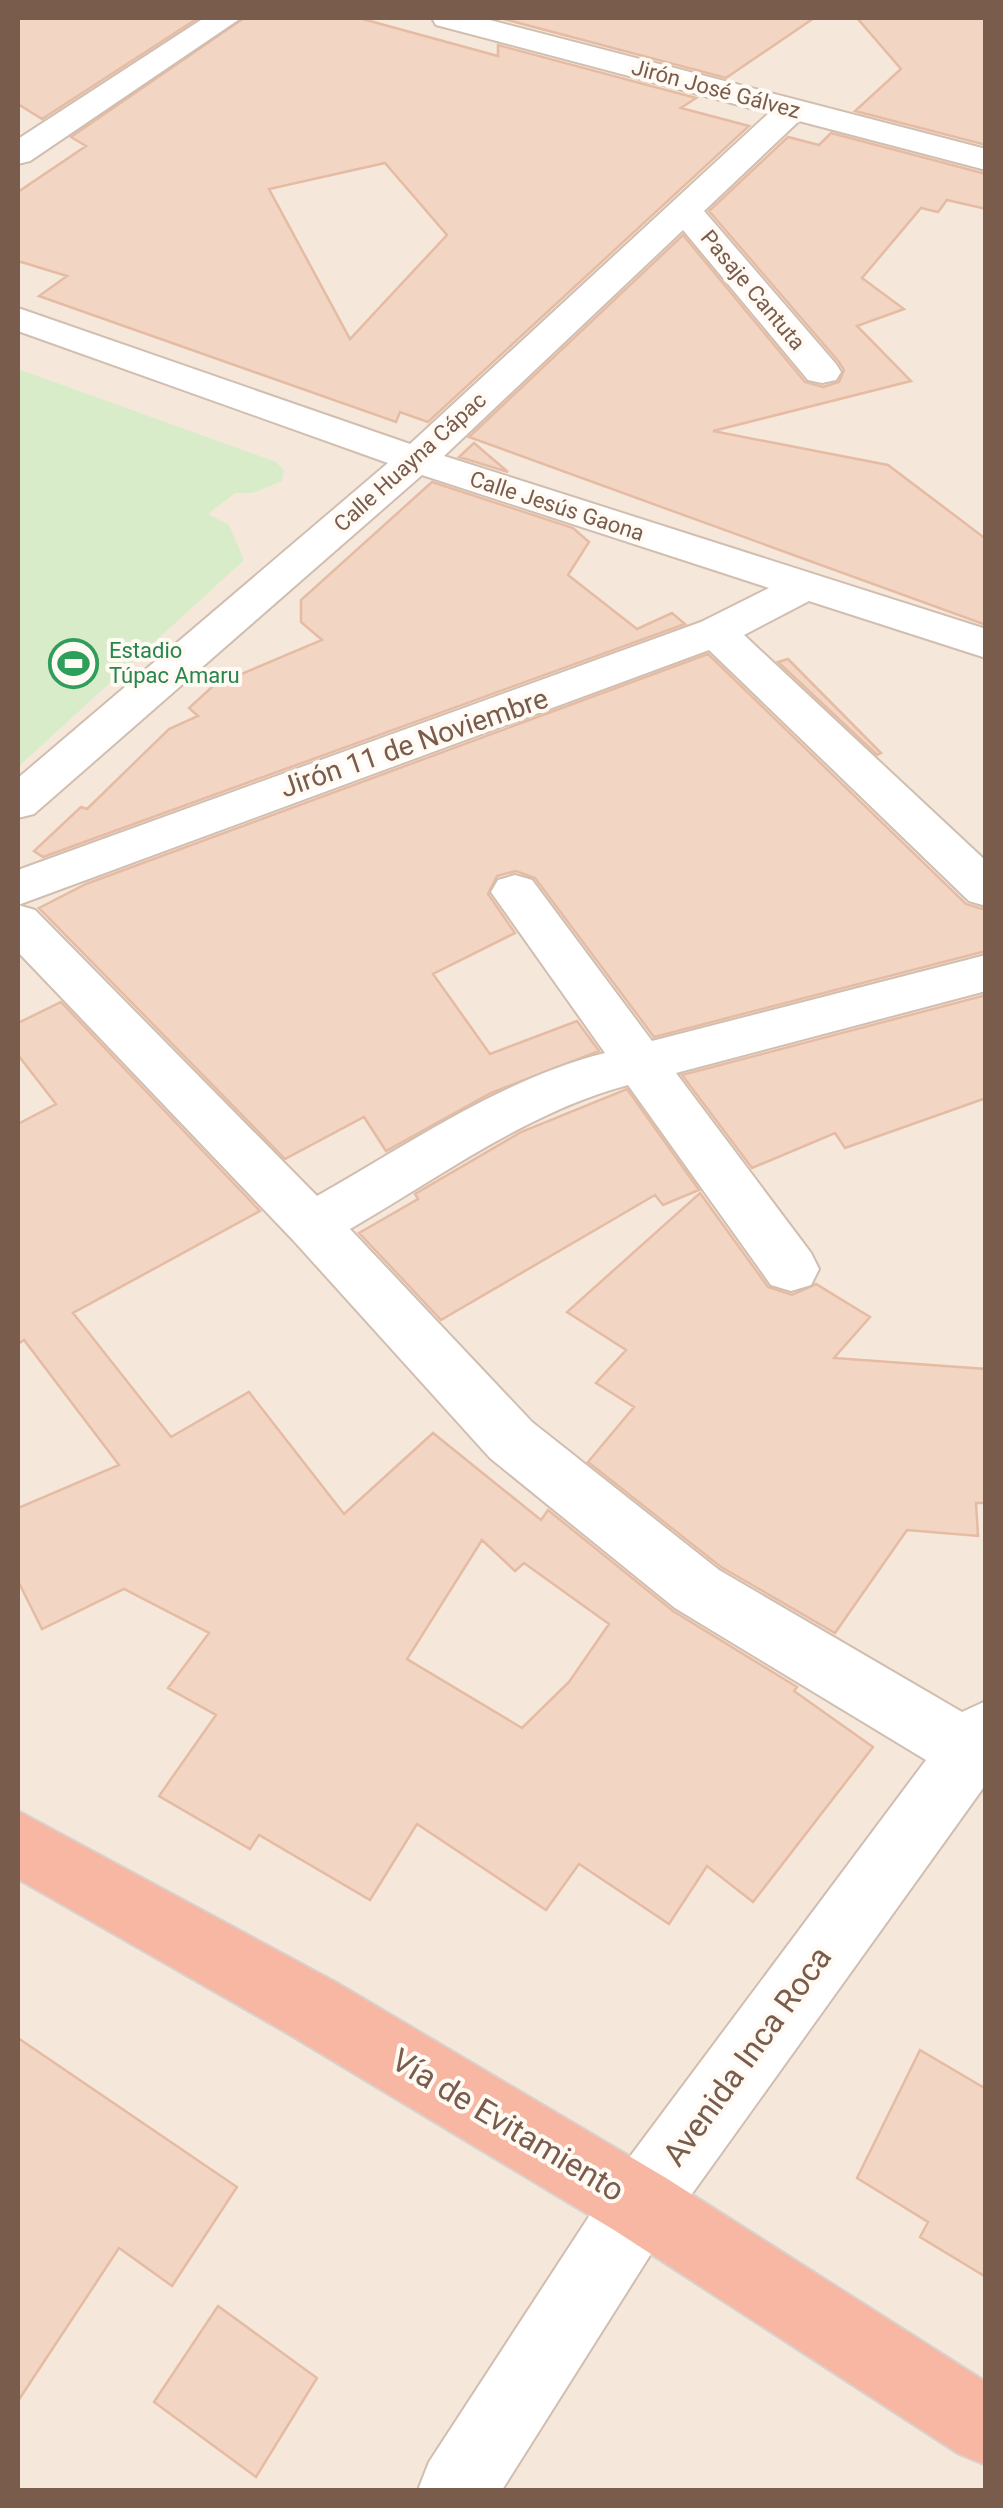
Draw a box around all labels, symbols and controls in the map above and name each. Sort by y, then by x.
street label: Jirón José Gálvez [629,54,803,124]
street label: Pasaje Cantuta [696,225,810,355]
street label: Calle Huayna Cápac [329,387,491,537]
street label: Calle Jesús Gaona [467,466,647,546]
sports icon: Estadio Túpac Amaru [48,637,100,689]
place label: Estadio Túpac Amaru [109,638,240,688]
street label: Jirón 11 de Noviembre [276,682,552,804]
street label: Avenida Inca Roca [655,1939,839,2173]
street label: Vía de Evitamiento [385,2041,631,2209]

